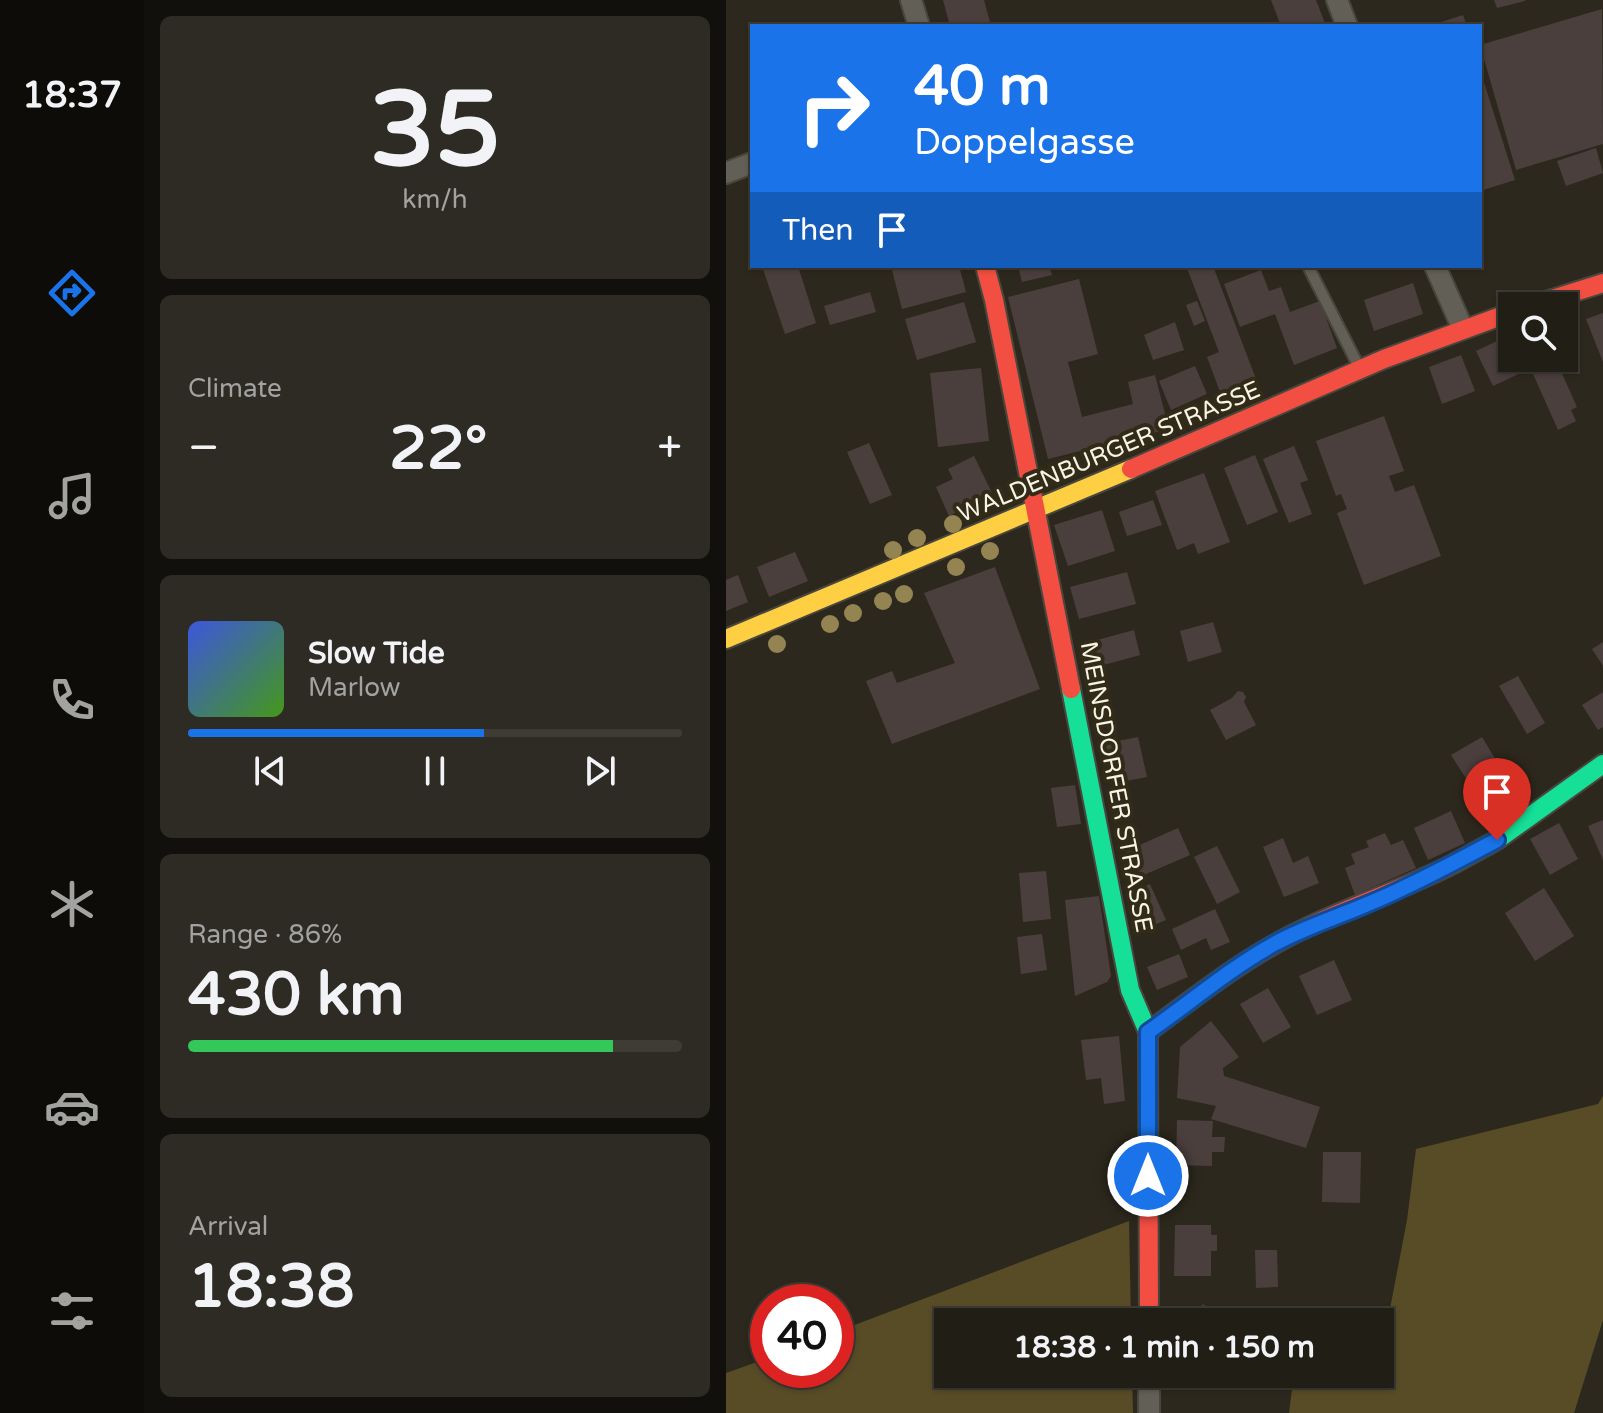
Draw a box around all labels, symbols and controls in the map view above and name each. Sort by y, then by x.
text: 40 m [914,53,1050,120]
icon: right [782,56,886,160]
text: 35 [370,69,500,194]
text: 18:37 [22,74,122,117]
text: Doppelgasse [914,121,1135,164]
text: km/h [402,184,468,215]
icon: arrive [870,208,914,252]
text: Then [782,212,854,249]
icon: directions [44,265,100,321]
map controls [1498,292,1578,372]
button: search [1498,292,1578,372]
text: Climate [188,373,282,404]
street label: WALDENBURGER STRASSE [953,375,1265,529]
text: 22° [389,413,487,485]
text: − [188,422,219,475]
text: + [657,422,682,475]
icon: music [44,468,100,524]
text: Slow Tide [308,635,445,672]
street label: MEINSDORFER STRASSE [1074,639,1158,935]
icon: phone [44,672,100,728]
text: Marlow [308,672,400,703]
icon: previous [248,749,292,793]
icon: pause [413,749,457,793]
icon: next [578,749,622,793]
pin [1463,758,1531,840]
icon: arrive [1475,770,1519,814]
icon: climate [44,876,100,932]
text: Range · 86% [188,919,342,950]
text: 430 km [188,959,404,1031]
icon: car [44,1079,100,1135]
position arrow [1106,1134,1190,1218]
text: Arrival [188,1211,268,1242]
text: 18:38 [188,1251,354,1323]
icon: filters [44,1283,100,1339]
speed limit sign: 40 [750,1284,854,1388]
text: 18:38 · 1 min · 150 m [1013,1329,1315,1366]

